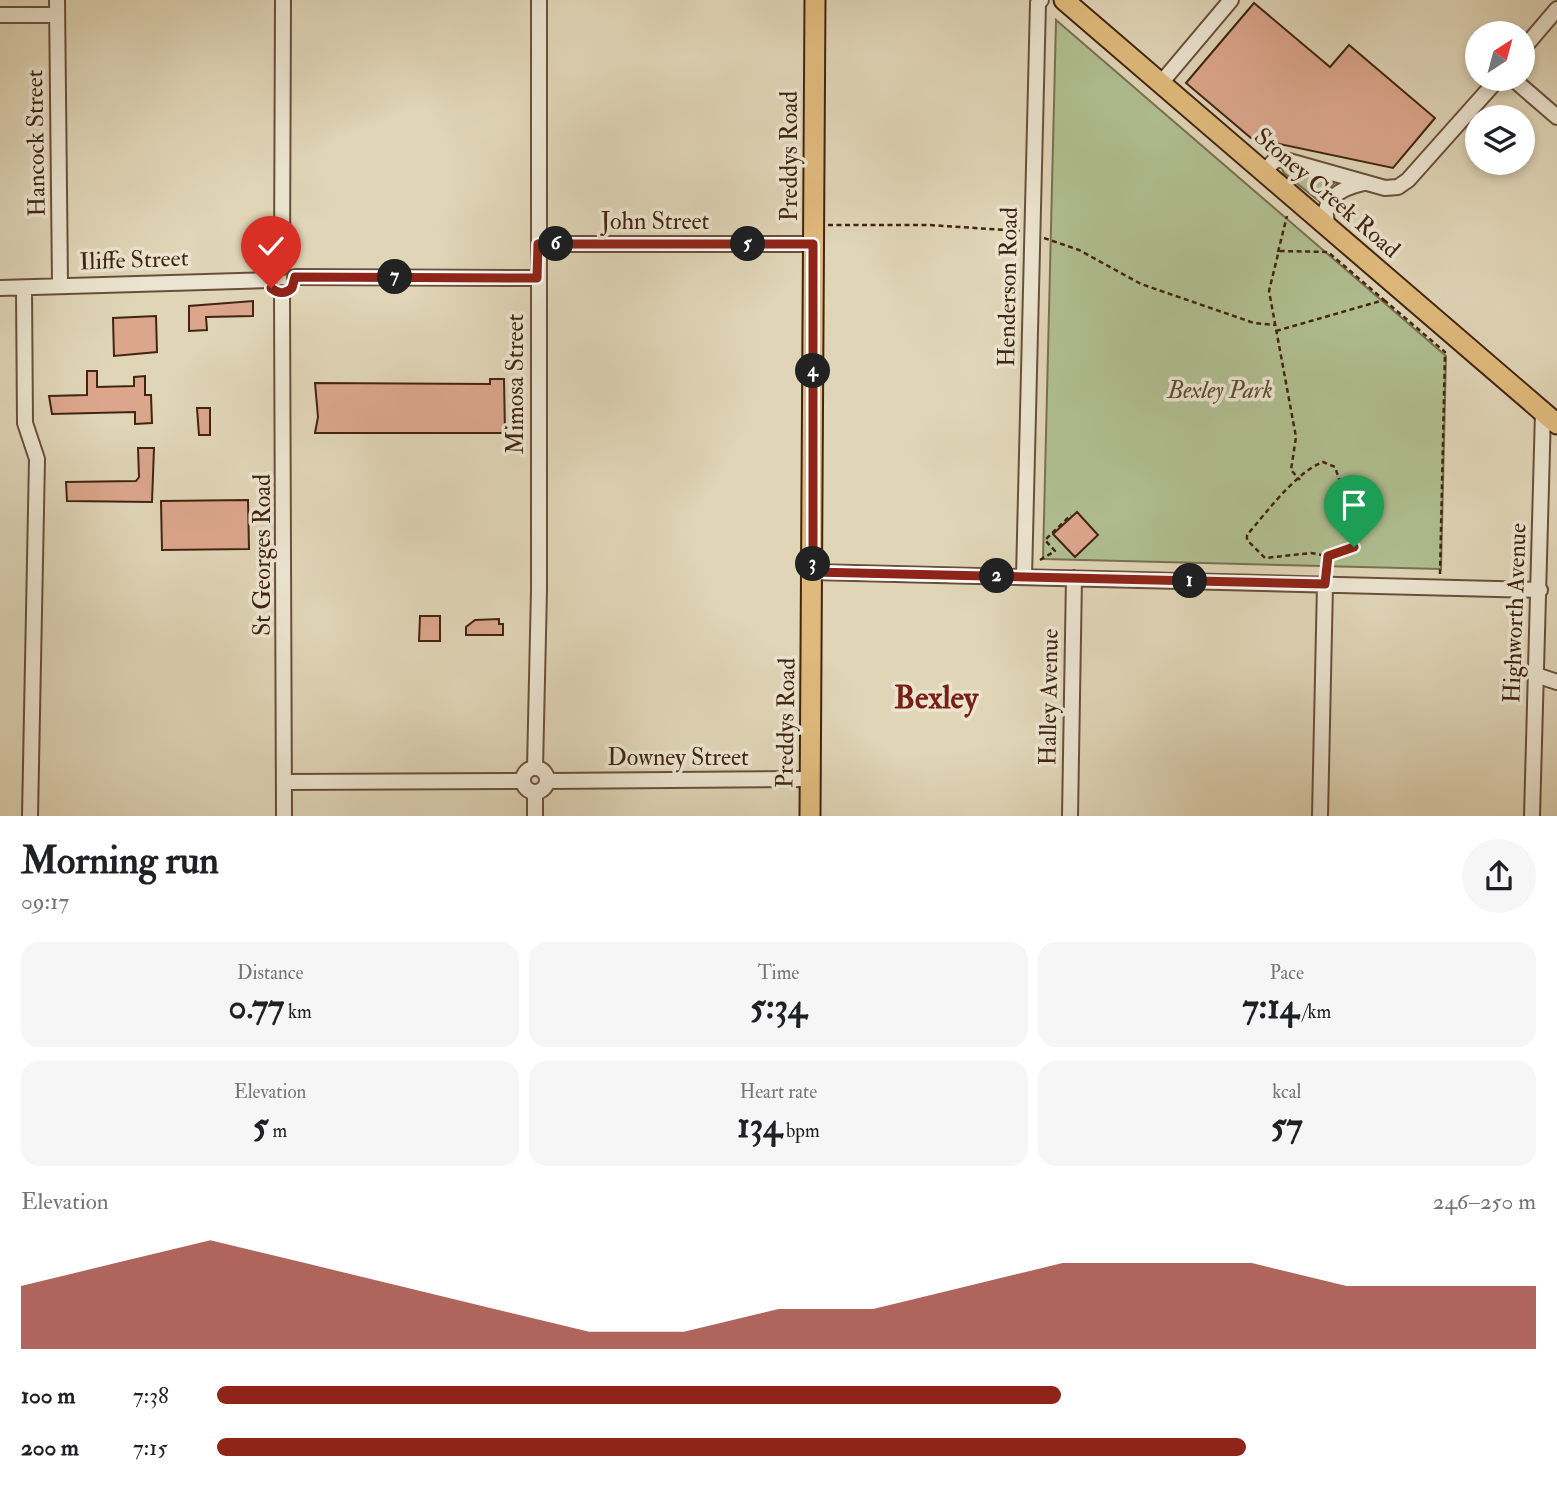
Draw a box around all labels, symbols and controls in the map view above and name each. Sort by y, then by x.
north arrow [1465,21,1535,91]
map controls [1465,21,1535,175]
street label: Hancock Street [19,69,53,217]
street label: Preddys Road [774,91,805,221]
button: layers [1465,105,1535,175]
street label: Stoney Creek Road [1248,121,1407,265]
street label: John Street [600,206,709,237]
street label: Henderson Road [991,207,1025,367]
pin [241,216,301,288]
pin: 6 [538,226,574,262]
pin: 5 [730,226,766,262]
icon: check [252,227,290,265]
text: 6 [551,231,560,255]
text: 5 [743,231,752,255]
street label: Iliffe Street [79,243,189,277]
pin: 7 [378,260,412,294]
text: 7 [390,264,399,288]
street label: Mimosa Street [500,313,531,454]
pin: 4 [796,354,830,388]
text: 4 [807,358,818,382]
park label: Bexley Park [1166,375,1273,406]
street label: St Georges Road [247,474,278,636]
pin [1324,475,1384,547]
icon: arrive [1335,486,1373,524]
street label: Highworth Avenue [1496,522,1534,704]
pin: 3 [796,546,830,582]
text: 3 [809,551,816,575]
pin: 2 [979,558,1014,594]
text: 2 [992,563,1001,587]
pin: 1 [1172,564,1208,598]
text: 1 [1186,568,1193,592]
street label: Halley Avenue [1032,628,1066,766]
street label: Preddys Road [769,657,803,788]
district label: Bexley [894,678,979,718]
street label: Downey Street [607,742,749,773]
text: Morning run [21,837,219,885]
button: share [1462,839,1536,913]
text: 09:17 [21,887,69,916]
text: Distance [237,961,303,985]
text: Time [758,961,799,985]
text: Pace [1270,961,1304,985]
text: 0.77 [229,985,284,1029]
text: 5:34 [750,985,807,1029]
text: 7:14 [1242,985,1299,1029]
text: km [284,1000,312,1024]
text: /km [1299,1000,1331,1024]
text: Elevation [234,1080,306,1104]
text: Heart rate [740,1080,817,1104]
text: kcal [1272,1080,1301,1104]
text: 5 [253,1104,268,1148]
text: 134 [737,1104,782,1148]
text: 57 [1271,1104,1303,1148]
text: m [268,1119,287,1143]
text: bpm [782,1119,820,1143]
text: Elevation [21,1187,109,1216]
text: 246–250 m [1433,1187,1536,1216]
text: 100 m [21,1381,75,1410]
text: 7:38 [133,1381,169,1410]
text: 200 m [21,1433,79,1462]
text: 7:15 [133,1433,168,1462]

